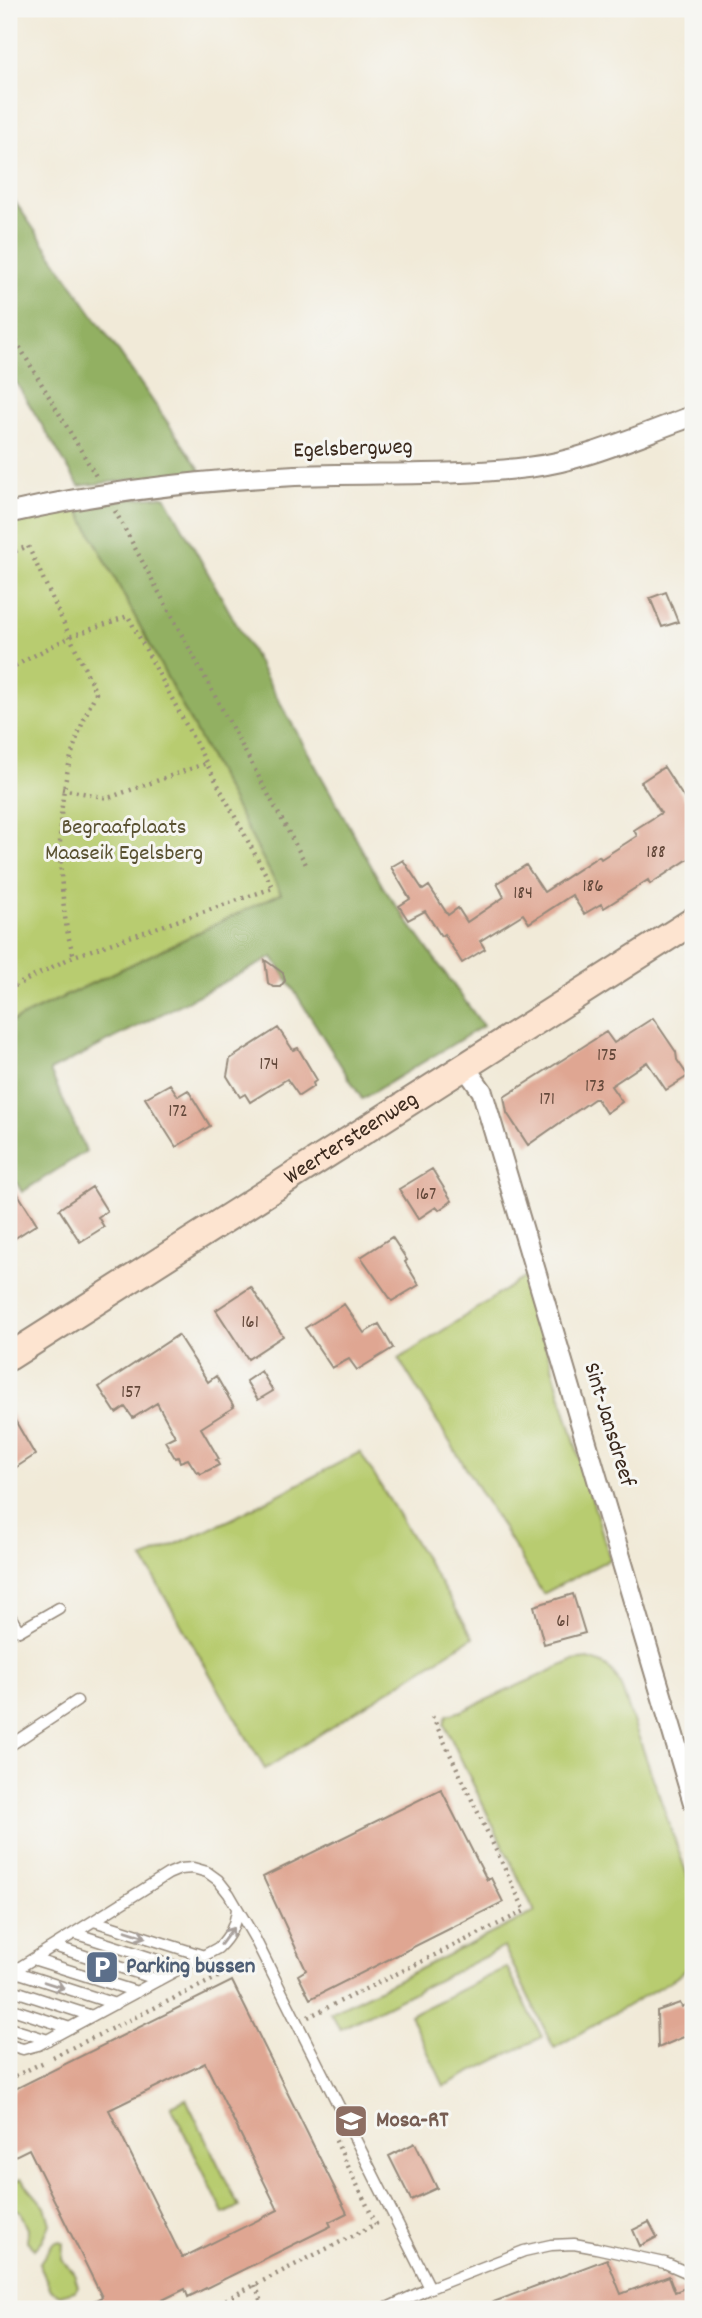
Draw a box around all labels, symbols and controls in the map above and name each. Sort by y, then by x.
street label: Egelsbergweg [293,431,413,469]
park label: Begraafplaats Maaseik Egelsberg [45,812,203,871]
house number: 188 [646,840,666,867]
house number: 186 [582,874,604,901]
house number: 184 [513,881,533,908]
house number: 175 [597,1043,617,1070]
house number: 174 [259,1052,279,1079]
house number: 173 [585,1074,605,1101]
street label: Weertersteenweg [278,1084,425,1194]
house number: 171 [539,1087,555,1114]
house number: 172 [168,1099,188,1126]
house number: 167 [416,1182,436,1209]
house number: 161 [241,1310,259,1337]
street label: Sint-Jansdreef [573,1359,643,1492]
house number: 157 [121,1380,141,1407]
house number: 61 [556,1609,570,1636]
one-way arrow [219,1927,234,1946]
one-way arrow [125,1928,147,1941]
parking icon: Parking bussen [83,1948,121,1986]
place label: Parking bussen [126,1951,256,1984]
one-way arrow [43,1979,65,1992]
school or university icon: Mosa-RT [332,2102,370,2140]
place label: Mosa-RT [376,2105,449,2138]

